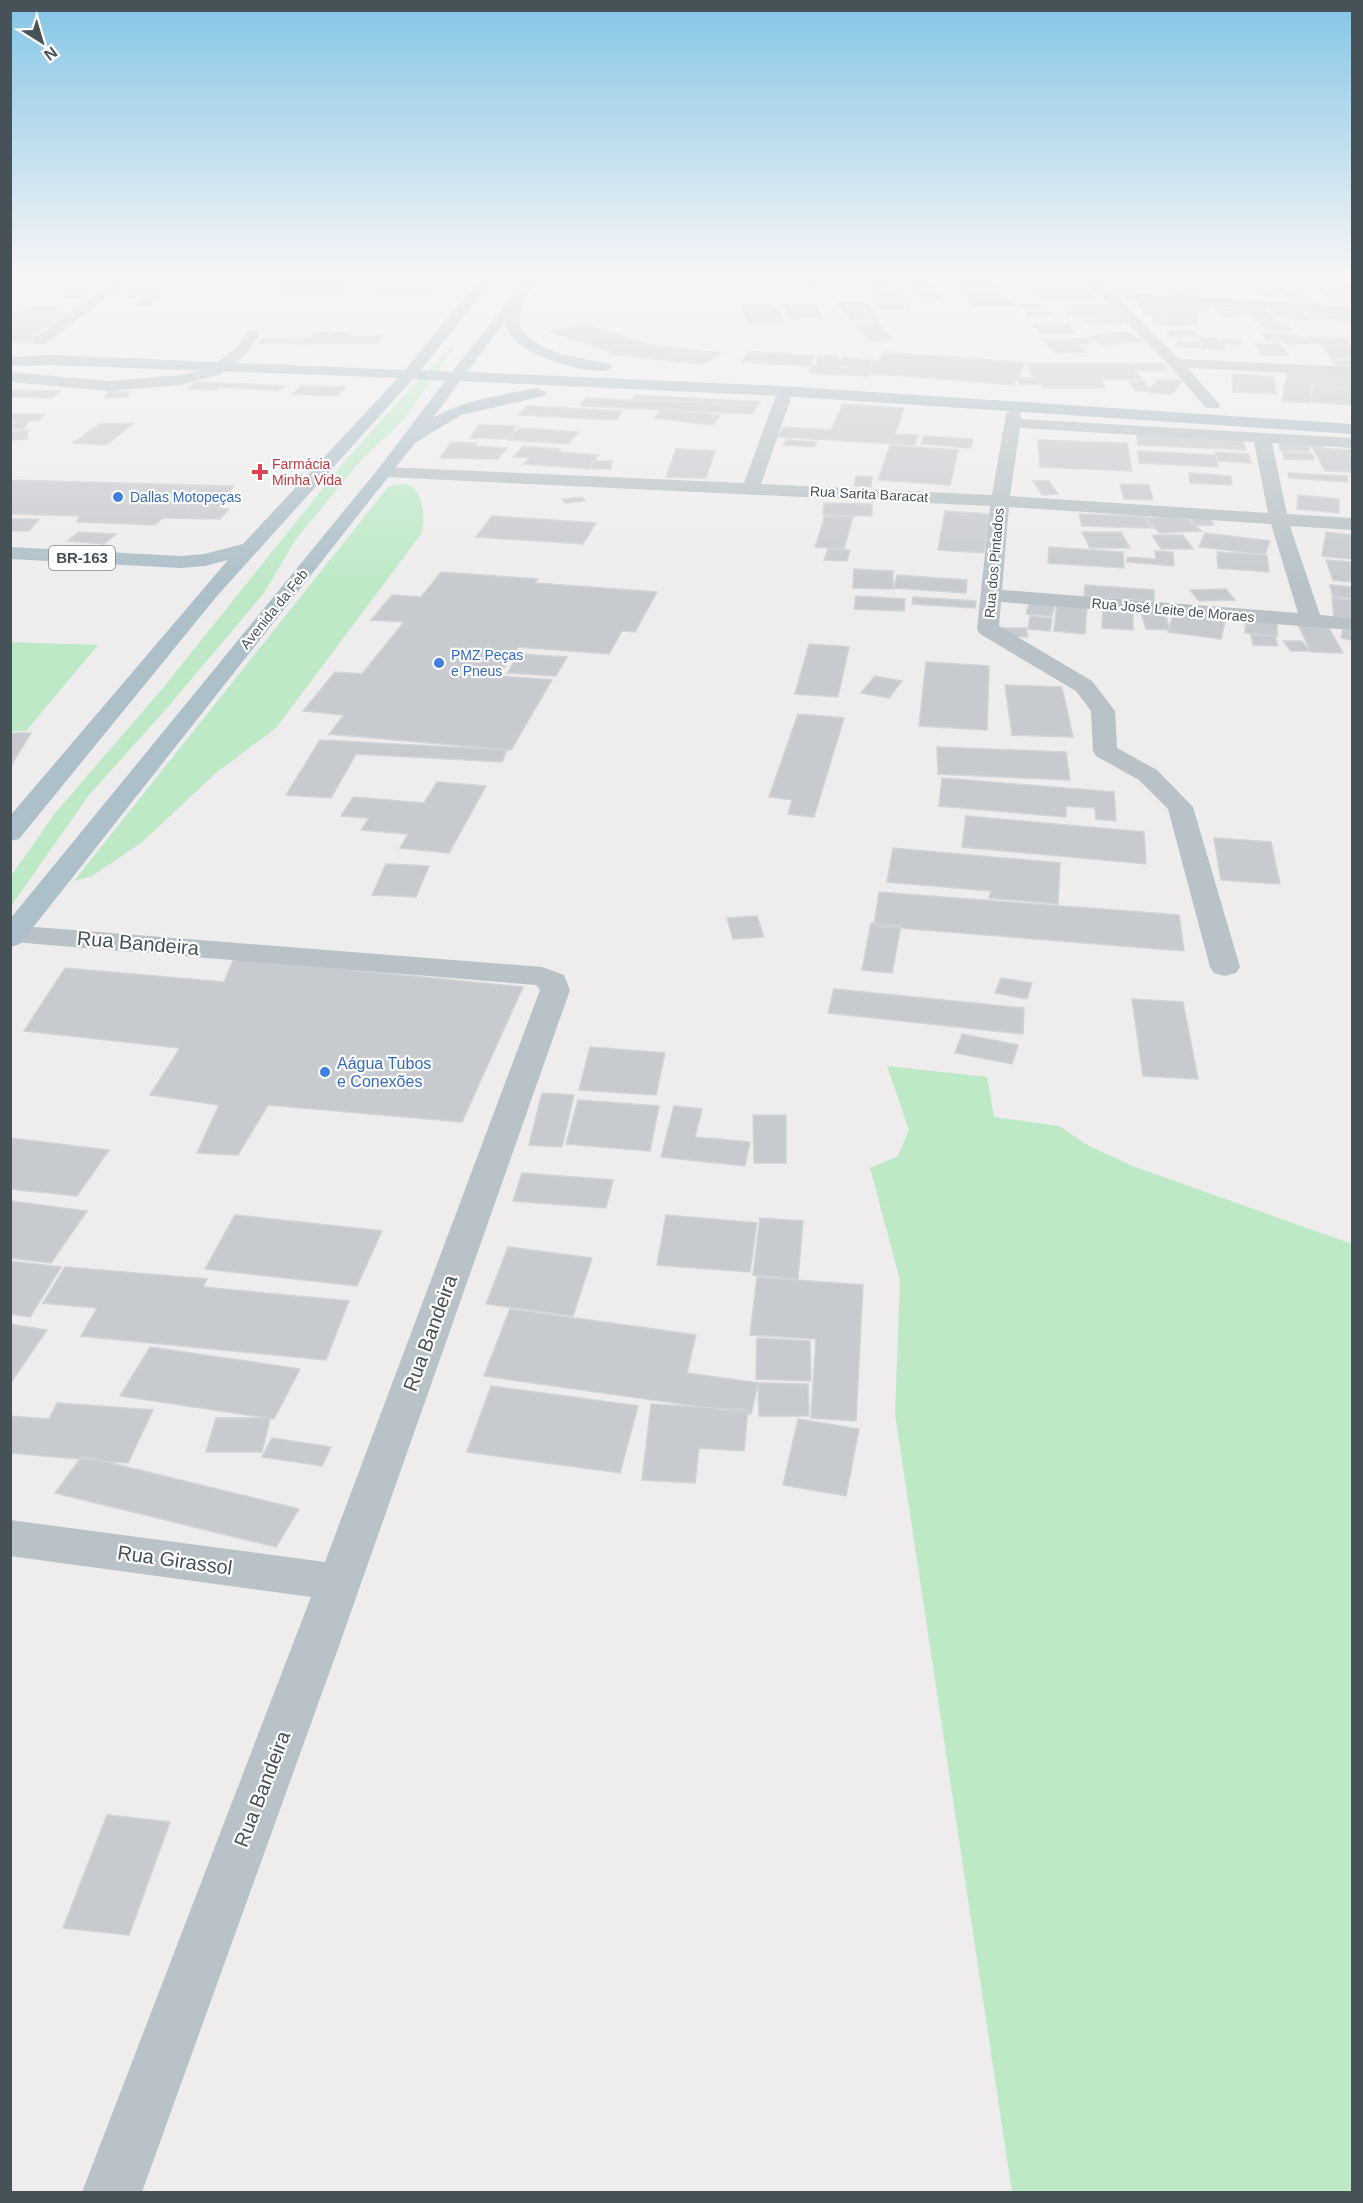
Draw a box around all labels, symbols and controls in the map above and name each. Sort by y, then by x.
north arrow [12,12,72,72]
text: N [41,43,60,64]
place label: Farmácia Minha Vida [272,456,342,488]
marker: Farmácia Minha Vida [253,465,267,479]
street label: Rua Sarita Baracat [810,483,929,505]
place label: Dallas Motopeças [130,489,241,505]
marker: Dallas Motopeças [111,490,125,504]
street label: Rua dos Pintados [981,507,1007,619]
road number: BR-163 [49,546,115,570]
street label: Avenida da Feb [237,566,311,652]
street label: Rua José Leite de Moraes [1091,595,1255,625]
place label: PMZ Peças e Pneus [451,647,523,679]
marker: PMZ Peças e Pneus [432,656,446,670]
street label: Rua Bandeira [76,927,201,959]
place label: Aágua Tubos e Conexões [337,1055,431,1090]
marker: Aágua Tubos e Conexões [318,1065,332,1079]
street label: Rua Bandeira [399,1271,462,1394]
street label: Rua Girassol [116,1541,234,1579]
street label: Rua Bandeira [230,1727,294,1850]

